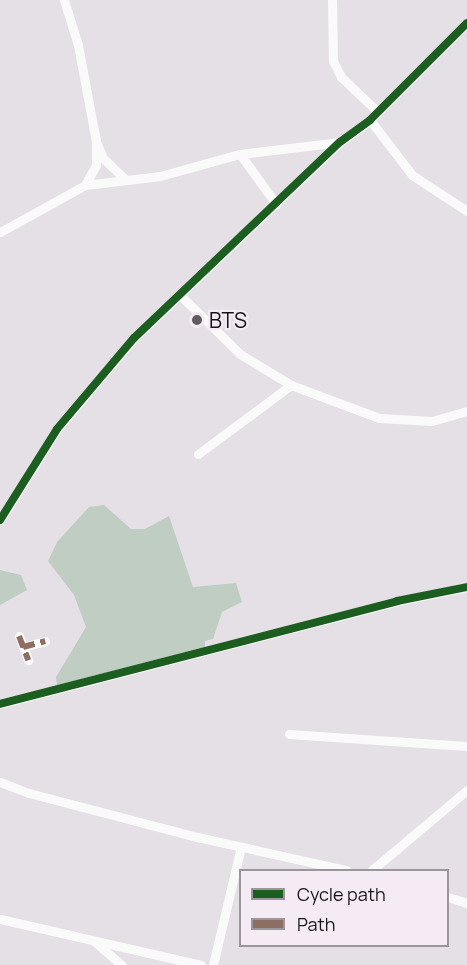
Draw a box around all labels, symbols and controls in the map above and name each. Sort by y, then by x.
place label: BTS [209,307,247,333]
marker: BTS [190,313,204,327]
legend [239,869,449,947]
text: Cycle path [297,882,386,906]
text: Path [297,912,335,936]

